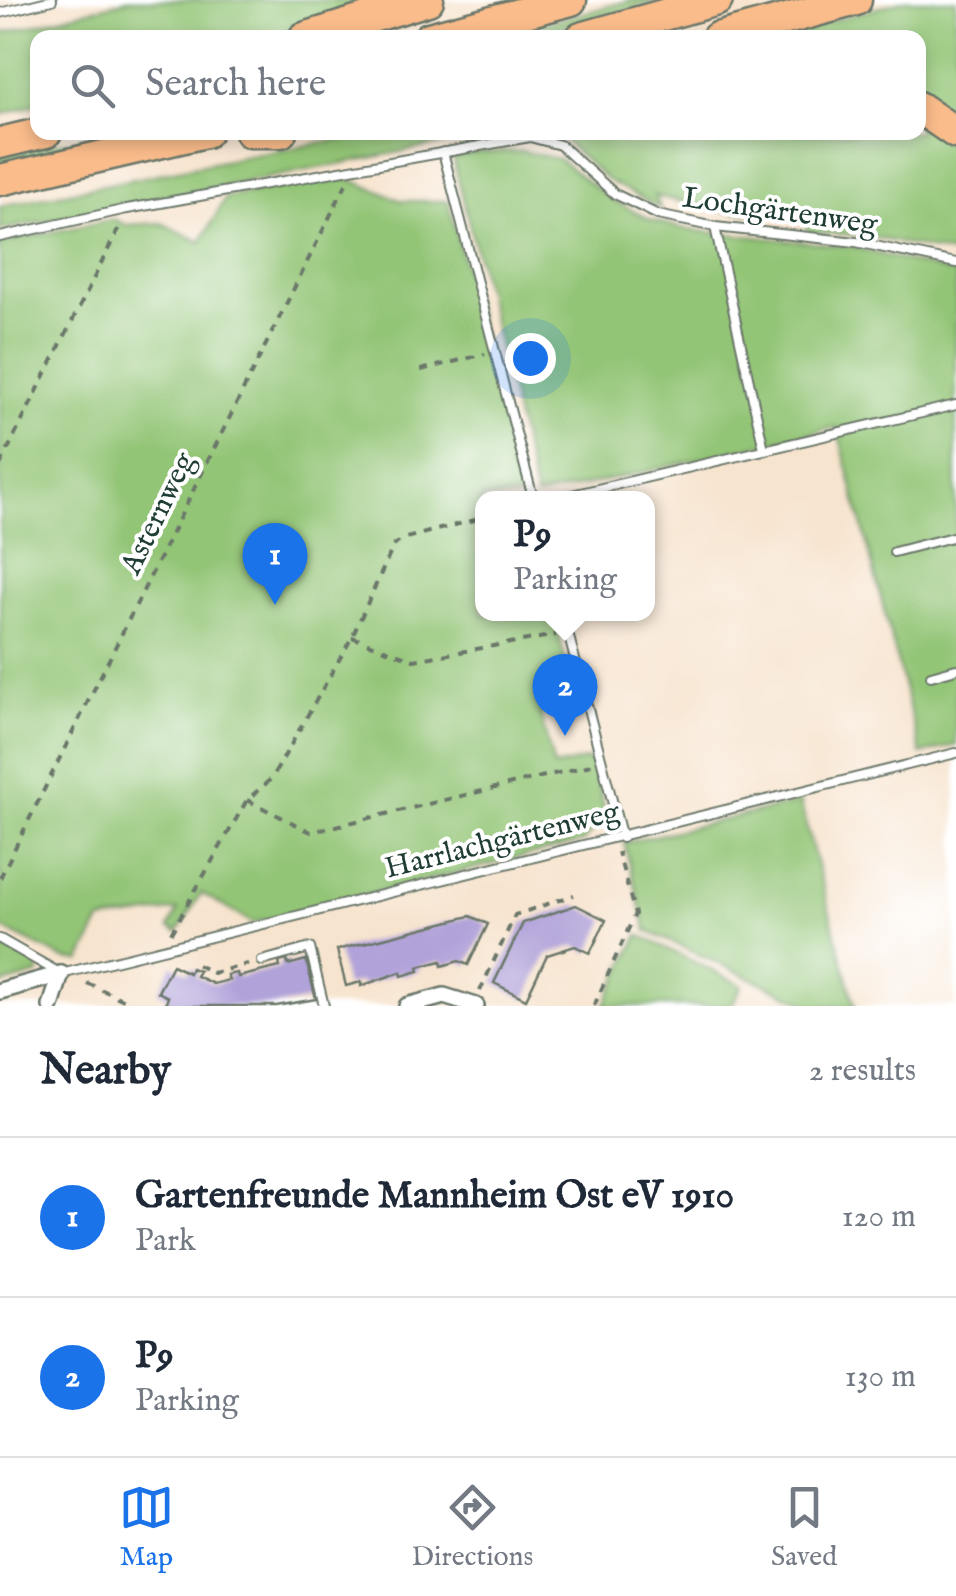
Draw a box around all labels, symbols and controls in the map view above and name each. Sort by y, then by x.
search box [30,30,926,140]
icon: search [65,58,120,113]
text: Search here [145,61,326,109]
street label: Lochgärtenweg [680,180,880,245]
your location [505,333,556,384]
street label: Asternweg [113,446,205,582]
popup [475,491,655,621]
text: P9 [513,512,552,560]
pin: 1 [242,522,308,605]
text: Parking [513,560,617,601]
pin: 2 [532,654,598,736]
street label: Harrlachgärtenweg [381,793,624,888]
text: Nearby [40,1045,171,1098]
text: 2 results [809,1051,916,1092]
text: Gartenfreunde Mannheim Ost eV 1910 [135,1173,734,1221]
text: 1 [67,1197,78,1238]
text: 120 m [842,1197,916,1238]
text: Park [135,1221,196,1262]
text: P9 [135,1333,174,1381]
text: 2 [65,1357,80,1398]
text: 130 m [845,1357,916,1398]
text: Parking [135,1381,239,1422]
tab: Map [119,1480,174,1575]
tab: Directions [411,1480,533,1575]
tab: Saved [771,1480,837,1575]

